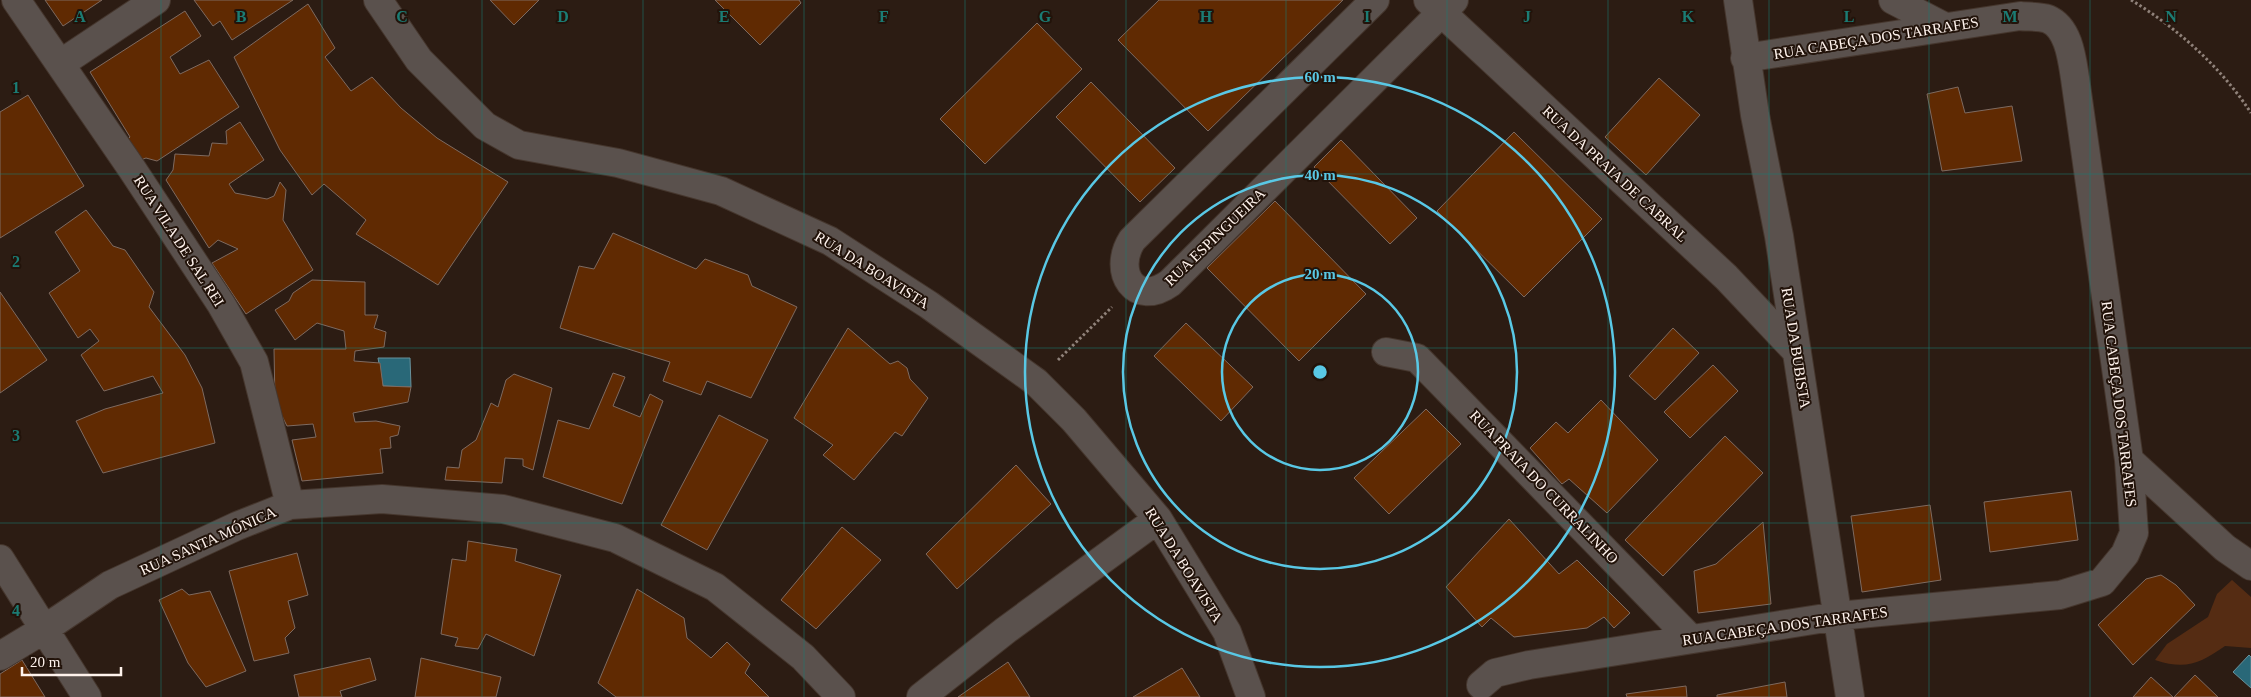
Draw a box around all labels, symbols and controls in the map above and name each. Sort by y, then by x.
text: A [74,8,86,25]
text: B [236,8,247,25]
text: C [396,8,408,25]
text: D [557,8,569,25]
text: E [719,8,729,25]
text: F [879,8,889,25]
text: G [1039,8,1052,25]
text: H [1200,8,1213,25]
text: I [1364,8,1370,25]
text: J [1523,8,1531,25]
text: K [1682,8,1695,25]
text: L [1844,8,1854,25]
text: M [2002,8,2018,25]
text: N [2165,8,2177,25]
street label: RUA CABEÇA DOS TARRAFES [1772,14,1980,62]
text: 60 m [1304,69,1336,85]
text: 1 [12,79,20,96]
street label: RUA DA PRAIA DE CABRAL [1539,103,1691,245]
text: 40 m [1304,167,1336,183]
street label: RUA VILA DE SAL REI [131,173,227,309]
street label: RUA ESPINGUEIRA [1162,185,1268,289]
street label: RUA DA BOAVISTA [812,228,932,312]
text: 2 [12,253,20,270]
text: 20 m [1304,266,1336,282]
street label: RUA DA BUBISTA [1779,286,1813,410]
street label: RUA CABEÇA DOS TARRAFES [2098,300,2140,508]
centre of rings [1311,363,1329,381]
street label: RUA PRAIA DO CURRALINHO [1467,407,1622,567]
text: 3 [12,427,20,444]
street label: RUA SANTA MÓNICA [138,504,279,578]
street label: RUA DA BOAVISTA [1142,505,1226,625]
text: 4 [12,602,20,619]
street label: RUA CABEÇA DOS TARRAFES [1681,604,1889,648]
scale bar [22,644,121,676]
text: 20 m [30,654,61,670]

